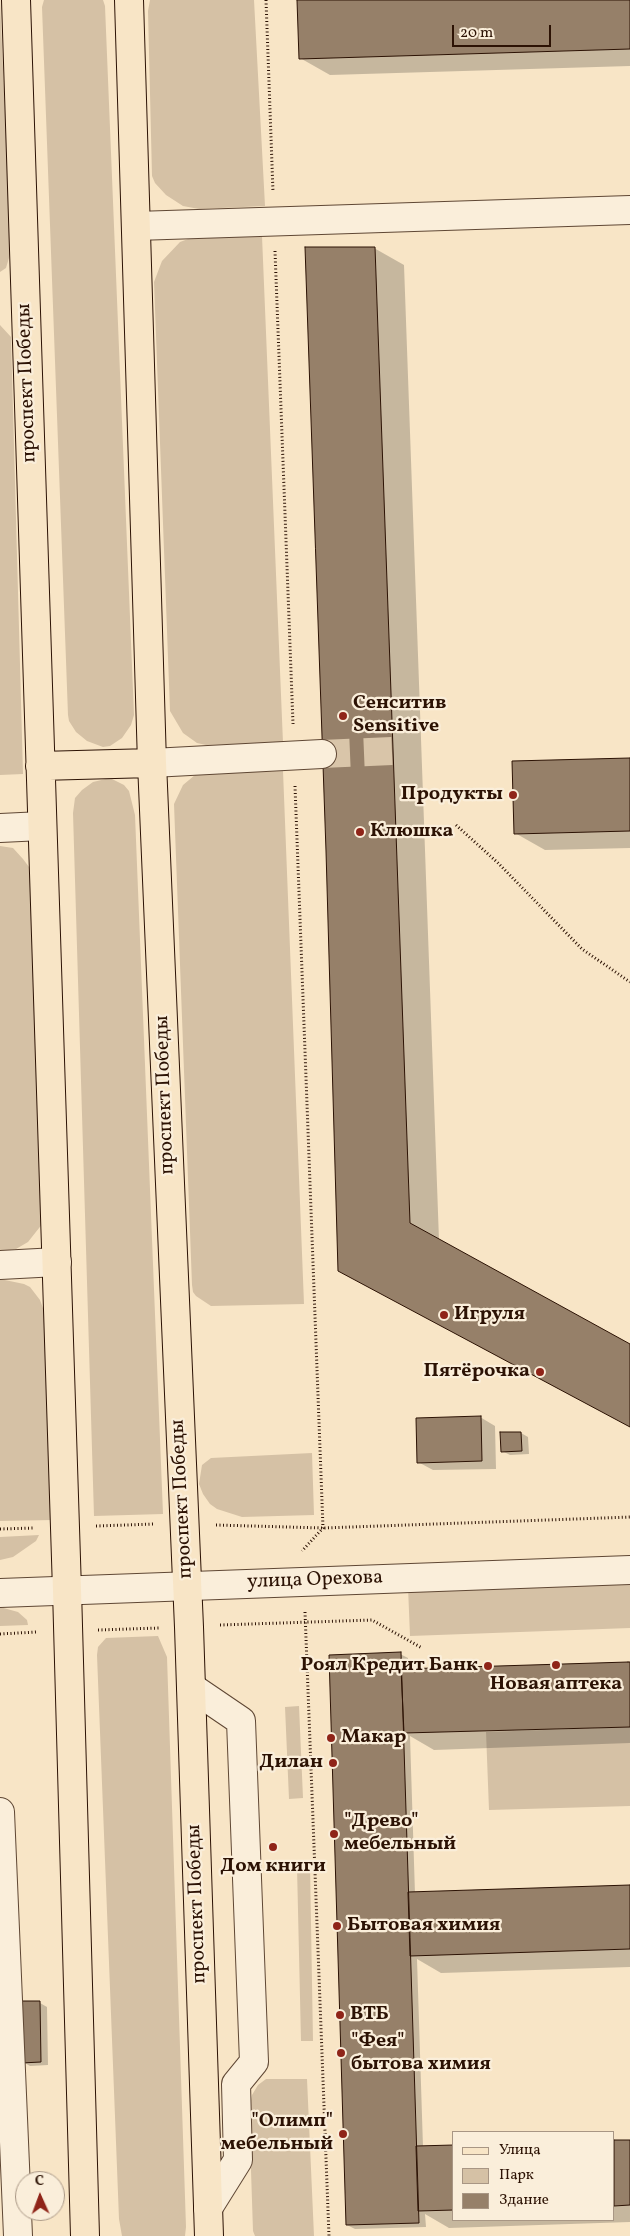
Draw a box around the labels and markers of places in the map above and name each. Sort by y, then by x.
place label: Сенситив Sensitive [353,692,446,739]
marker: Сенситив Sensitive [337,710,349,722]
place label: Продукты [401,783,503,807]
marker: Продукты [507,789,519,801]
place label: Клюшка [370,820,453,844]
marker: Клюшка [354,826,366,838]
place label: Игруля [454,1303,525,1327]
marker: Игруля [438,1309,450,1321]
place label: Пятёрочка [424,1360,530,1384]
marker: Пятёрочка [534,1366,546,1378]
place label: Роял Кредит Банк [301,1654,478,1678]
marker: Новая аптека [550,1659,562,1671]
marker: Роял Кредит Банк [482,1660,494,1672]
place label: Новая аптека [490,1673,622,1697]
place label: Макар [341,1726,406,1750]
marker: Макар [325,1732,337,1744]
place label: Дилан [259,1751,323,1775]
marker: Дилан [327,1757,339,1769]
place label: "Древо" мебельный [344,1810,456,1857]
marker: "Древо" мебельный [328,1828,340,1840]
marker: Дом книги [267,1841,279,1853]
place label: Дом книги [220,1855,326,1879]
place label: Бытовая химия [347,1914,500,1938]
marker: Бытовая химия [331,1920,343,1932]
place label: ВТБ [350,2003,389,2027]
marker: ВТБ [334,2009,346,2021]
place label: "Фея" бытова химия [351,2030,491,2077]
marker: "Фея" бытова химия [335,2047,347,2059]
place label: "Олимп" мебельный [221,2110,333,2157]
marker: "Олимп" мебельный [337,2128,349,2140]

